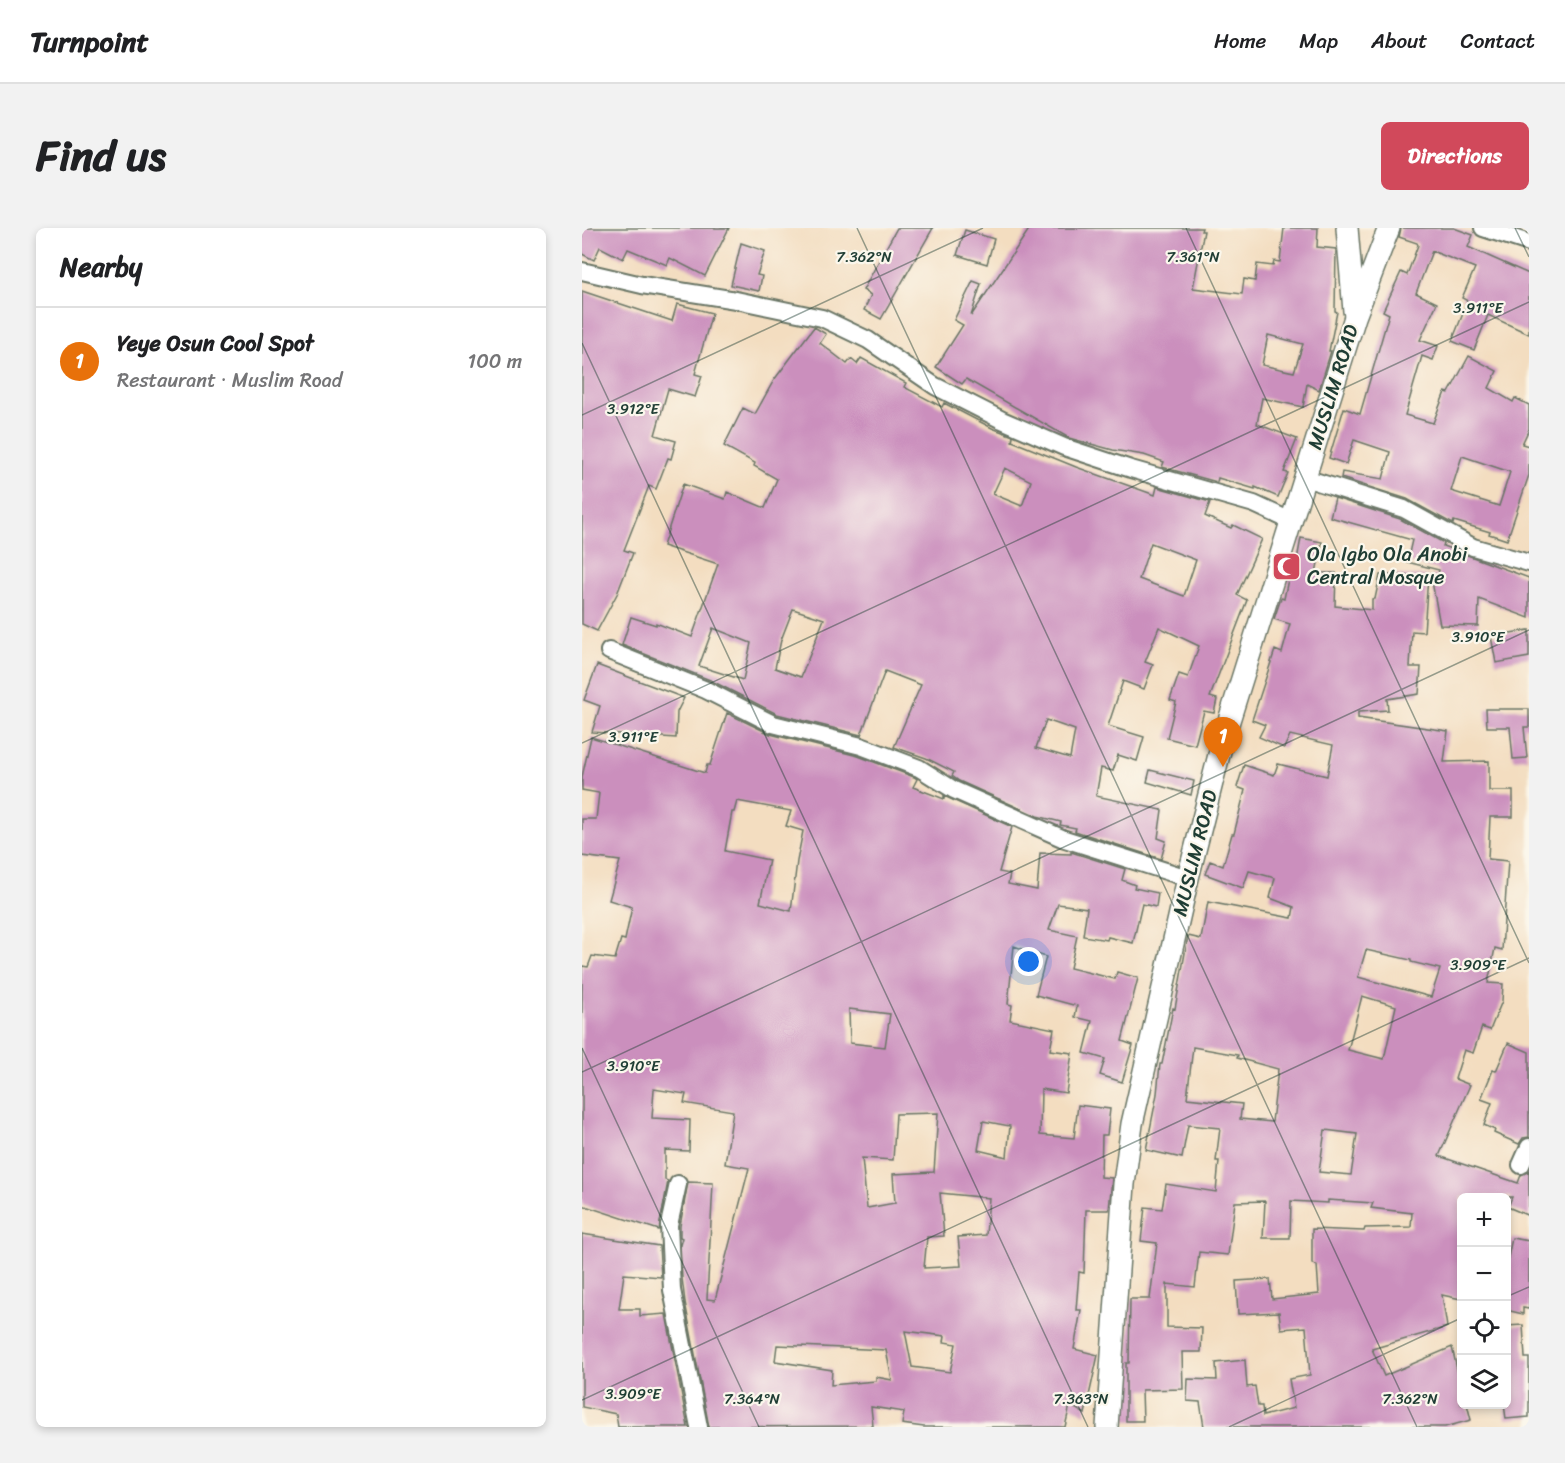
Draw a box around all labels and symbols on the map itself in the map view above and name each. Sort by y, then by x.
text: 7.362°N [836,244,892,270]
text: 7.361°N [1166,244,1220,270]
text: 3.911°E [1453,295,1504,321]
street label: MUSLIM ROAD [1297,320,1369,454]
text: 3.912°E [607,396,661,422]
place label: Ola Igbo Ola Anobi Central Mosque [1307,537,1469,595]
mosque icon: Ola Igbo Ola Anobi Central Mosque [1270,550,1302,582]
text: 3.910°E [1452,624,1506,650]
pin: 1 [1204,718,1242,767]
text: 3.911°E [608,724,659,750]
street label: MUSLIM ROAD [1162,786,1228,920]
your location [1014,947,1043,976]
text: 3.909°E [1450,952,1507,978]
text: 3.910°E [607,1053,661,1079]
text: 3.909°E [605,1381,662,1407]
text: 7.364°N [724,1386,781,1412]
text: 7.363°N [1054,1386,1109,1412]
text: 7.362°N [1382,1386,1438,1412]

